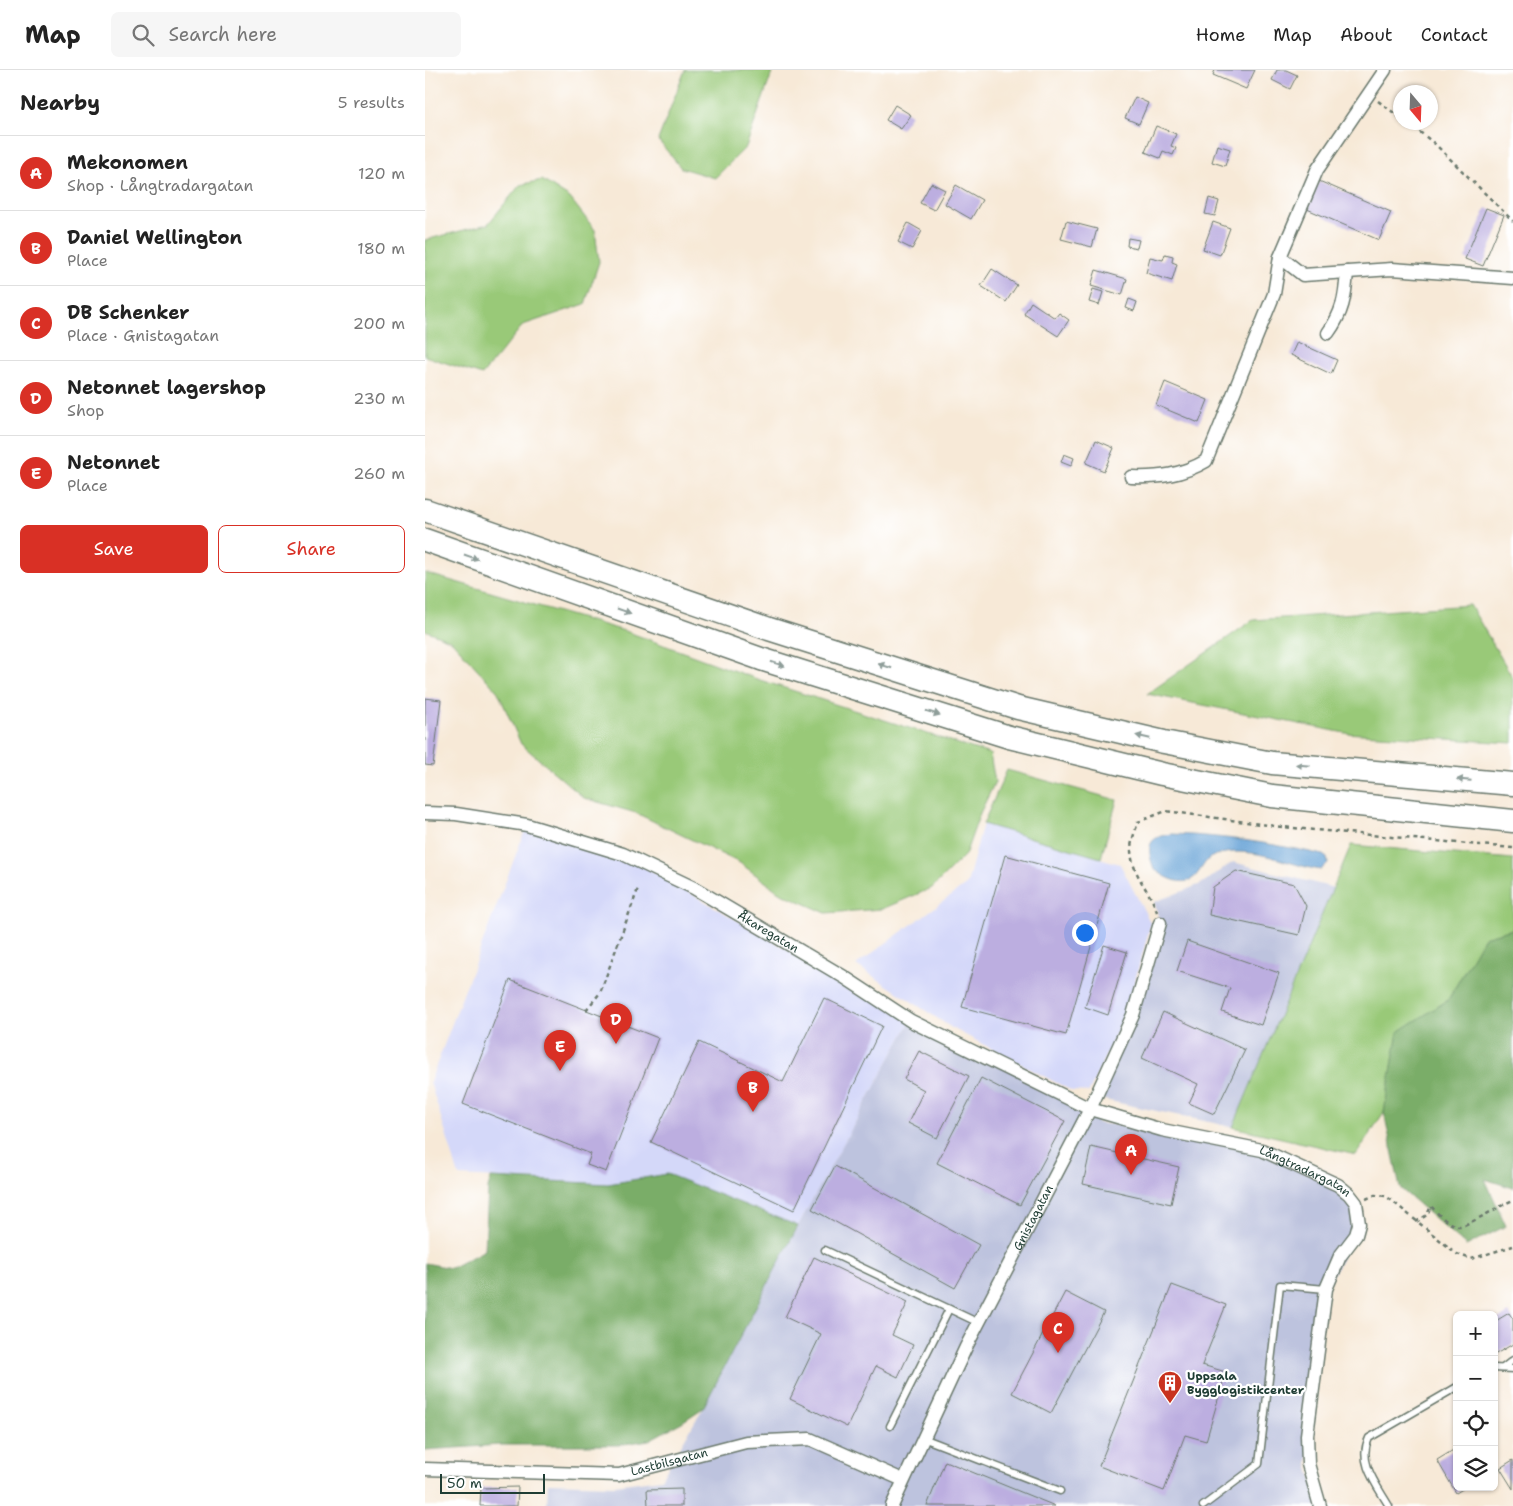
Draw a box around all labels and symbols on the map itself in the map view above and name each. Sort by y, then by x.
north arrow [1393,85,1438,130]
one-way arrow [464,553,479,561]
one-way arrow [617,607,632,615]
one-way arrow [770,661,785,668]
one-way arrow [877,662,892,670]
one-way arrow [925,710,940,718]
one-way arrow [1135,733,1150,741]
one-way arrow [1294,761,1310,769]
one-way arrow [1456,776,1472,784]
street label: Åkaregatan [734,908,802,956]
your location [1072,920,1098,946]
pin: D [600,1003,632,1044]
pin: E [544,1030,576,1071]
pin: B [737,1071,769,1112]
pin: A [1115,1134,1147,1175]
street label: Långtradargatan [1257,1142,1354,1200]
street label: Gnistagatan [1010,1182,1057,1253]
pin: C [1042,1312,1074,1353]
place label: Uppsala Bygglogistikcenter [1187,1368,1305,1398]
building icon: Uppsala Bygglogistikcenter [1157,1370,1183,1404]
street label: Lastbilsgatan [629,1444,709,1480]
scale bar [440,1471,545,1494]

